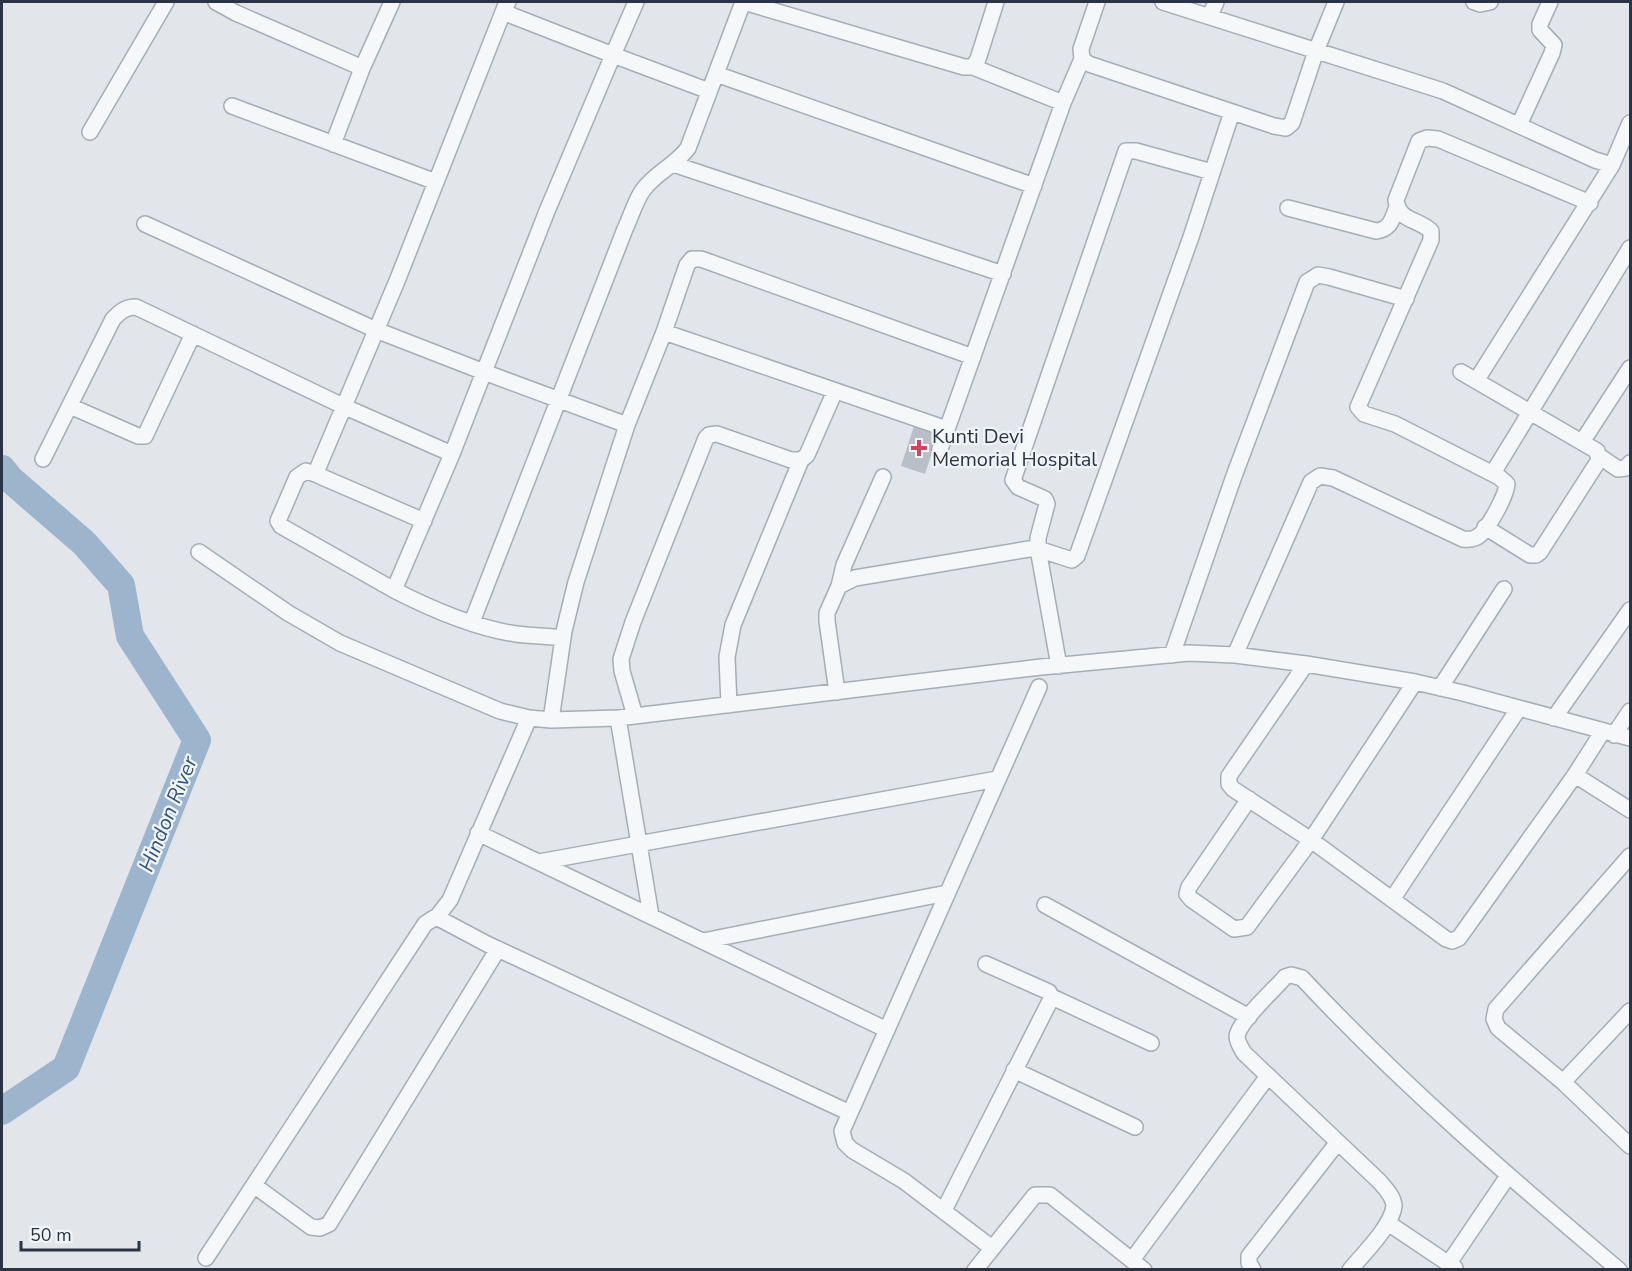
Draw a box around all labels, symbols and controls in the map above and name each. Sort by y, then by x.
place label: Kunti Devi Memorial Hospital [932,423,1097,473]
marker: Kunti Devi Memorial Hospital [910,439,928,457]
water label: Hindon River [132,752,204,876]
scale bar [21,1214,140,1252]
text: 50 m [30,1223,72,1247]

